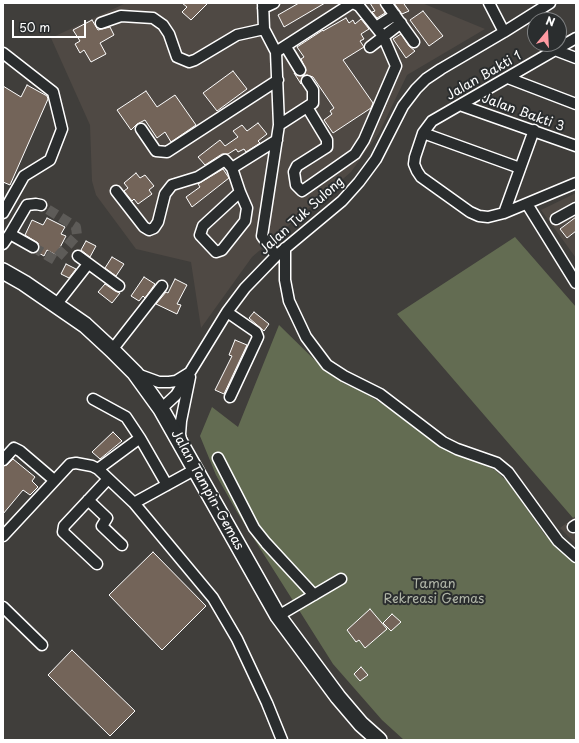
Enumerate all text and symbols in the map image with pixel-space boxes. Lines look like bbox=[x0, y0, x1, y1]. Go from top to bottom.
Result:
scale bar bbox=[14, 12, 88, 38]
north arrow bbox=[527, 12, 567, 52]
text: N bbox=[544, 12, 557, 30]
text: 50 m bbox=[19, 18, 50, 36]
street label: Jalan Bakti 1 bbox=[444, 48, 524, 104]
street label: Jalan Bakti 3 bbox=[479, 91, 567, 135]
street label: Jalan Tuk Sulong bbox=[257, 174, 347, 258]
street label: Jalan Tampin-Gemas bbox=[167, 427, 247, 553]
park label: Taman Rekreasi Gemas bbox=[384, 576, 484, 607]

